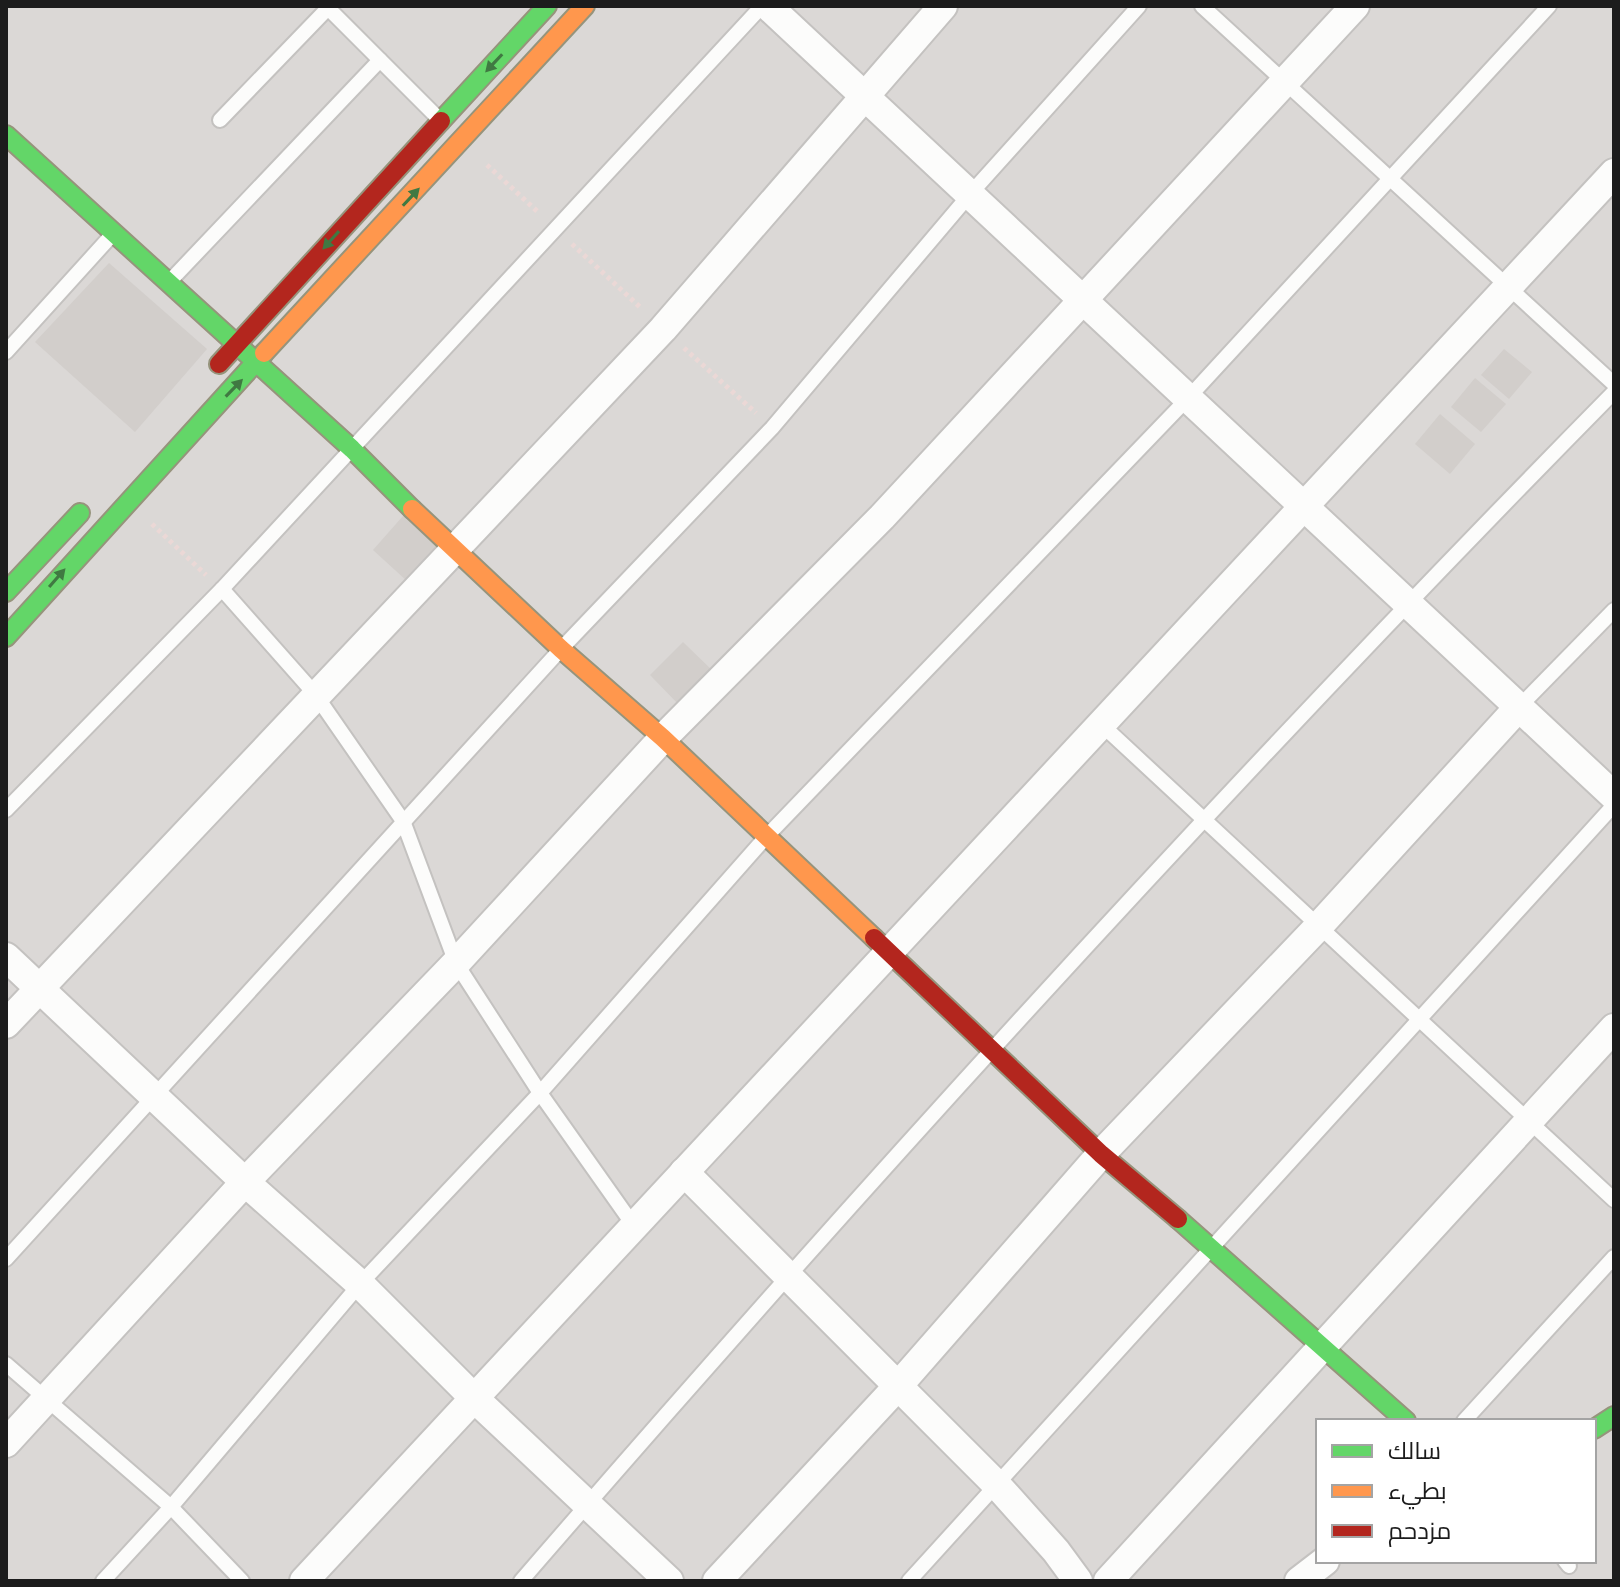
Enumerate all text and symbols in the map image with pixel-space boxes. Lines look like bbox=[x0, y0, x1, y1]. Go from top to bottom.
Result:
one-way arrow bbox=[485, 53, 503, 72]
one-way arrow bbox=[401, 187, 419, 206]
one-way arrow bbox=[323, 230, 341, 249]
one-way arrow bbox=[225, 378, 243, 397]
one-way arrow bbox=[48, 569, 66, 588]
legend bbox=[1316, 1419, 1596, 1563]
text: سالك bbox=[1388, 1435, 1441, 1464]
text: بطيء bbox=[1388, 1475, 1447, 1510]
text: مزدحم bbox=[1388, 1515, 1451, 1547]

